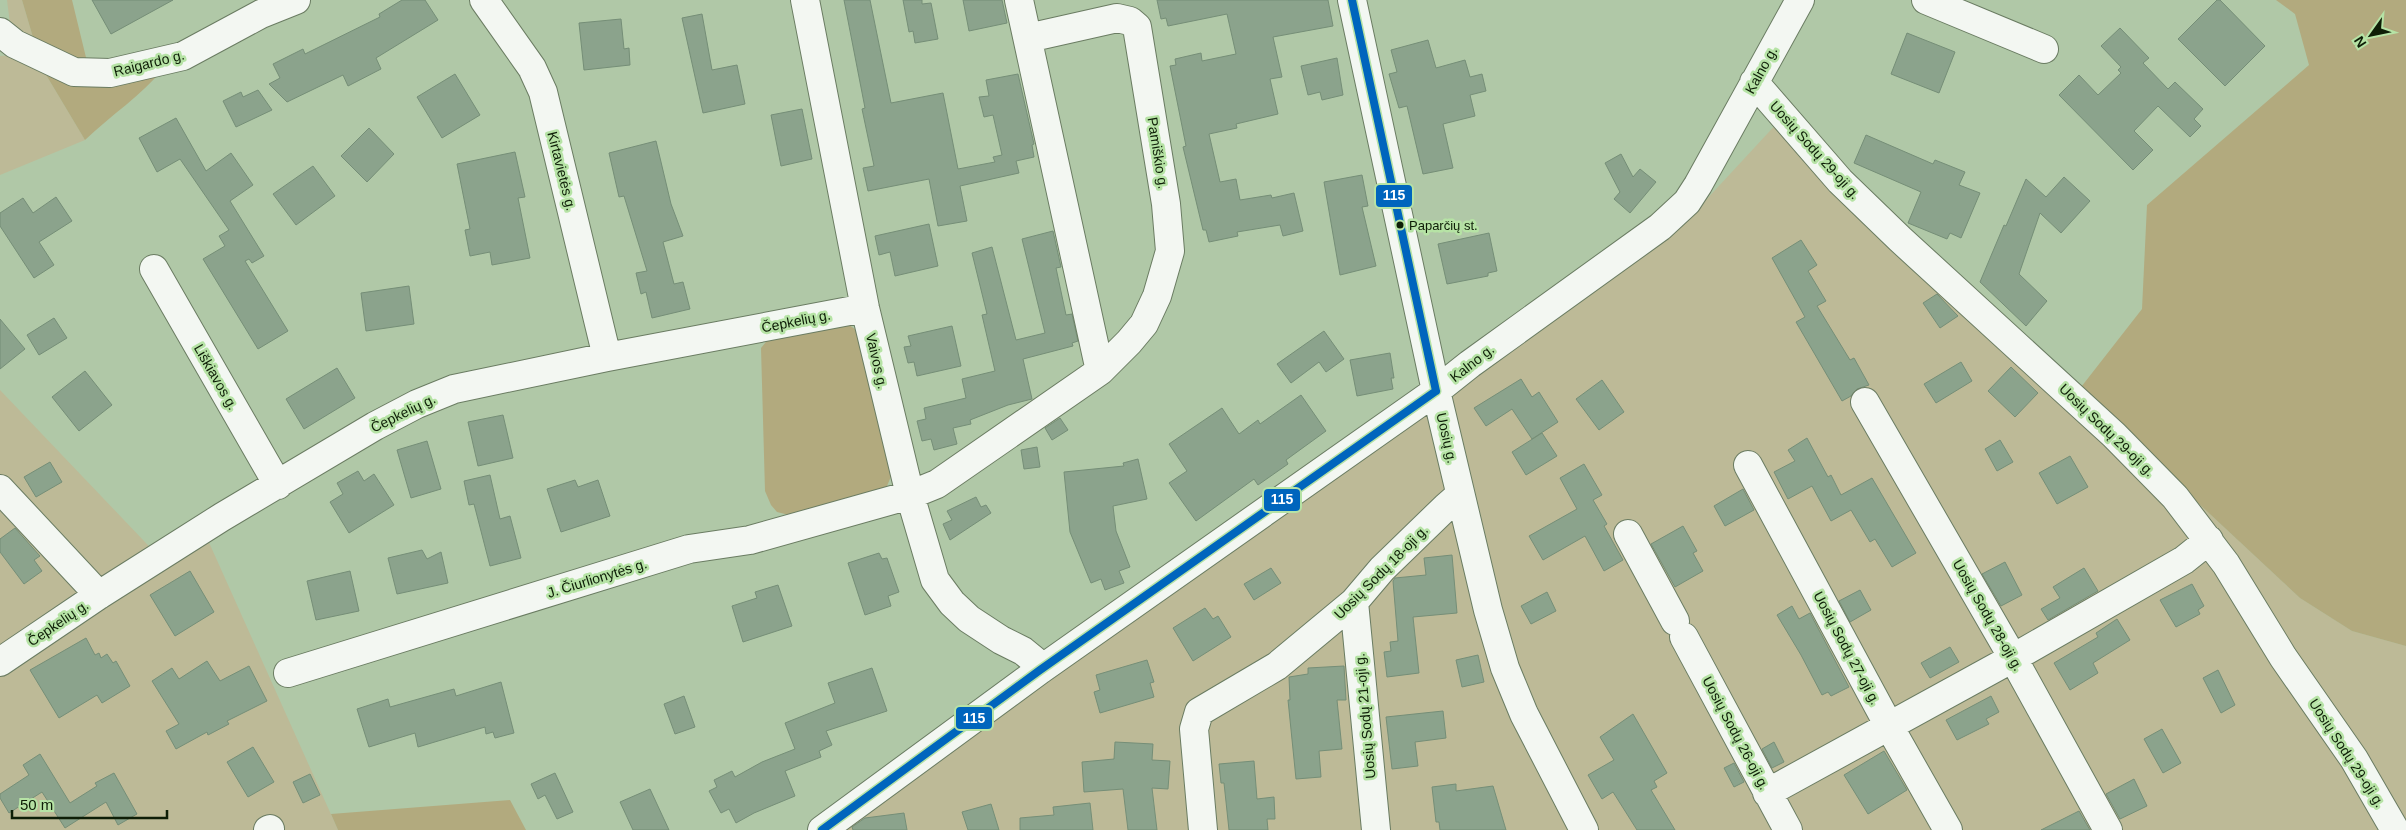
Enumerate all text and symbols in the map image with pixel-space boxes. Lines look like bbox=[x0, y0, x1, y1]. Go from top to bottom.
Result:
north arrow bbox=[2346, 10, 2396, 60]
text: N bbox=[2351, 33, 2370, 51]
street label: Kalno g. bbox=[1742, 44, 1780, 96]
street label: Raigardo g. bbox=[112, 46, 186, 80]
street label: Uosių Sodų 29-oji g. bbox=[1767, 98, 1863, 202]
street label: Pamiškio g. bbox=[1144, 116, 1172, 190]
street label: Kirtavietės g. bbox=[544, 130, 580, 212]
line badge: 115 bbox=[1375, 184, 1413, 208]
text: 115 bbox=[1383, 187, 1406, 203]
place label: Paparčių st. bbox=[1409, 218, 1478, 233]
marker: Paparčių st. bbox=[1395, 220, 1405, 230]
street label: Čepkelių g. bbox=[760, 306, 832, 336]
street label: Vaivos g. bbox=[863, 332, 891, 390]
street label: Liškiavos g. bbox=[191, 341, 241, 413]
street label: Kalno g. bbox=[1447, 341, 1497, 385]
street label: Uosių Sodų 29-oji g. bbox=[2056, 380, 2158, 480]
street label: Čepkelių g. bbox=[368, 390, 438, 436]
street label: Uosių g. bbox=[1433, 411, 1461, 465]
line badge: 115 bbox=[1263, 488, 1301, 512]
text: 115 bbox=[1271, 491, 1294, 507]
street label: Uosių Sodų 18-oji g. bbox=[1331, 522, 1431, 622]
street label: J. Čiurlionytės g. bbox=[545, 555, 649, 601]
street label: Uosių Sodų 28-oji g. bbox=[1950, 556, 2026, 674]
street label: Uosių Sodų 27-oji g. bbox=[1810, 589, 1884, 707]
street label: Čepkelių g. bbox=[24, 597, 92, 649]
street label: Uosių Sodų 21-oji g. bbox=[1352, 653, 1378, 779]
street label: Uosių Sodų 26-oji g. bbox=[1699, 674, 1773, 792]
street label: Uosių Sodų 29-oji g. bbox=[2306, 696, 2388, 810]
line badge: 115 bbox=[955, 706, 993, 730]
text: 115 bbox=[963, 710, 986, 726]
scale bar bbox=[12, 788, 168, 820]
text: 50 m bbox=[20, 796, 53, 813]

